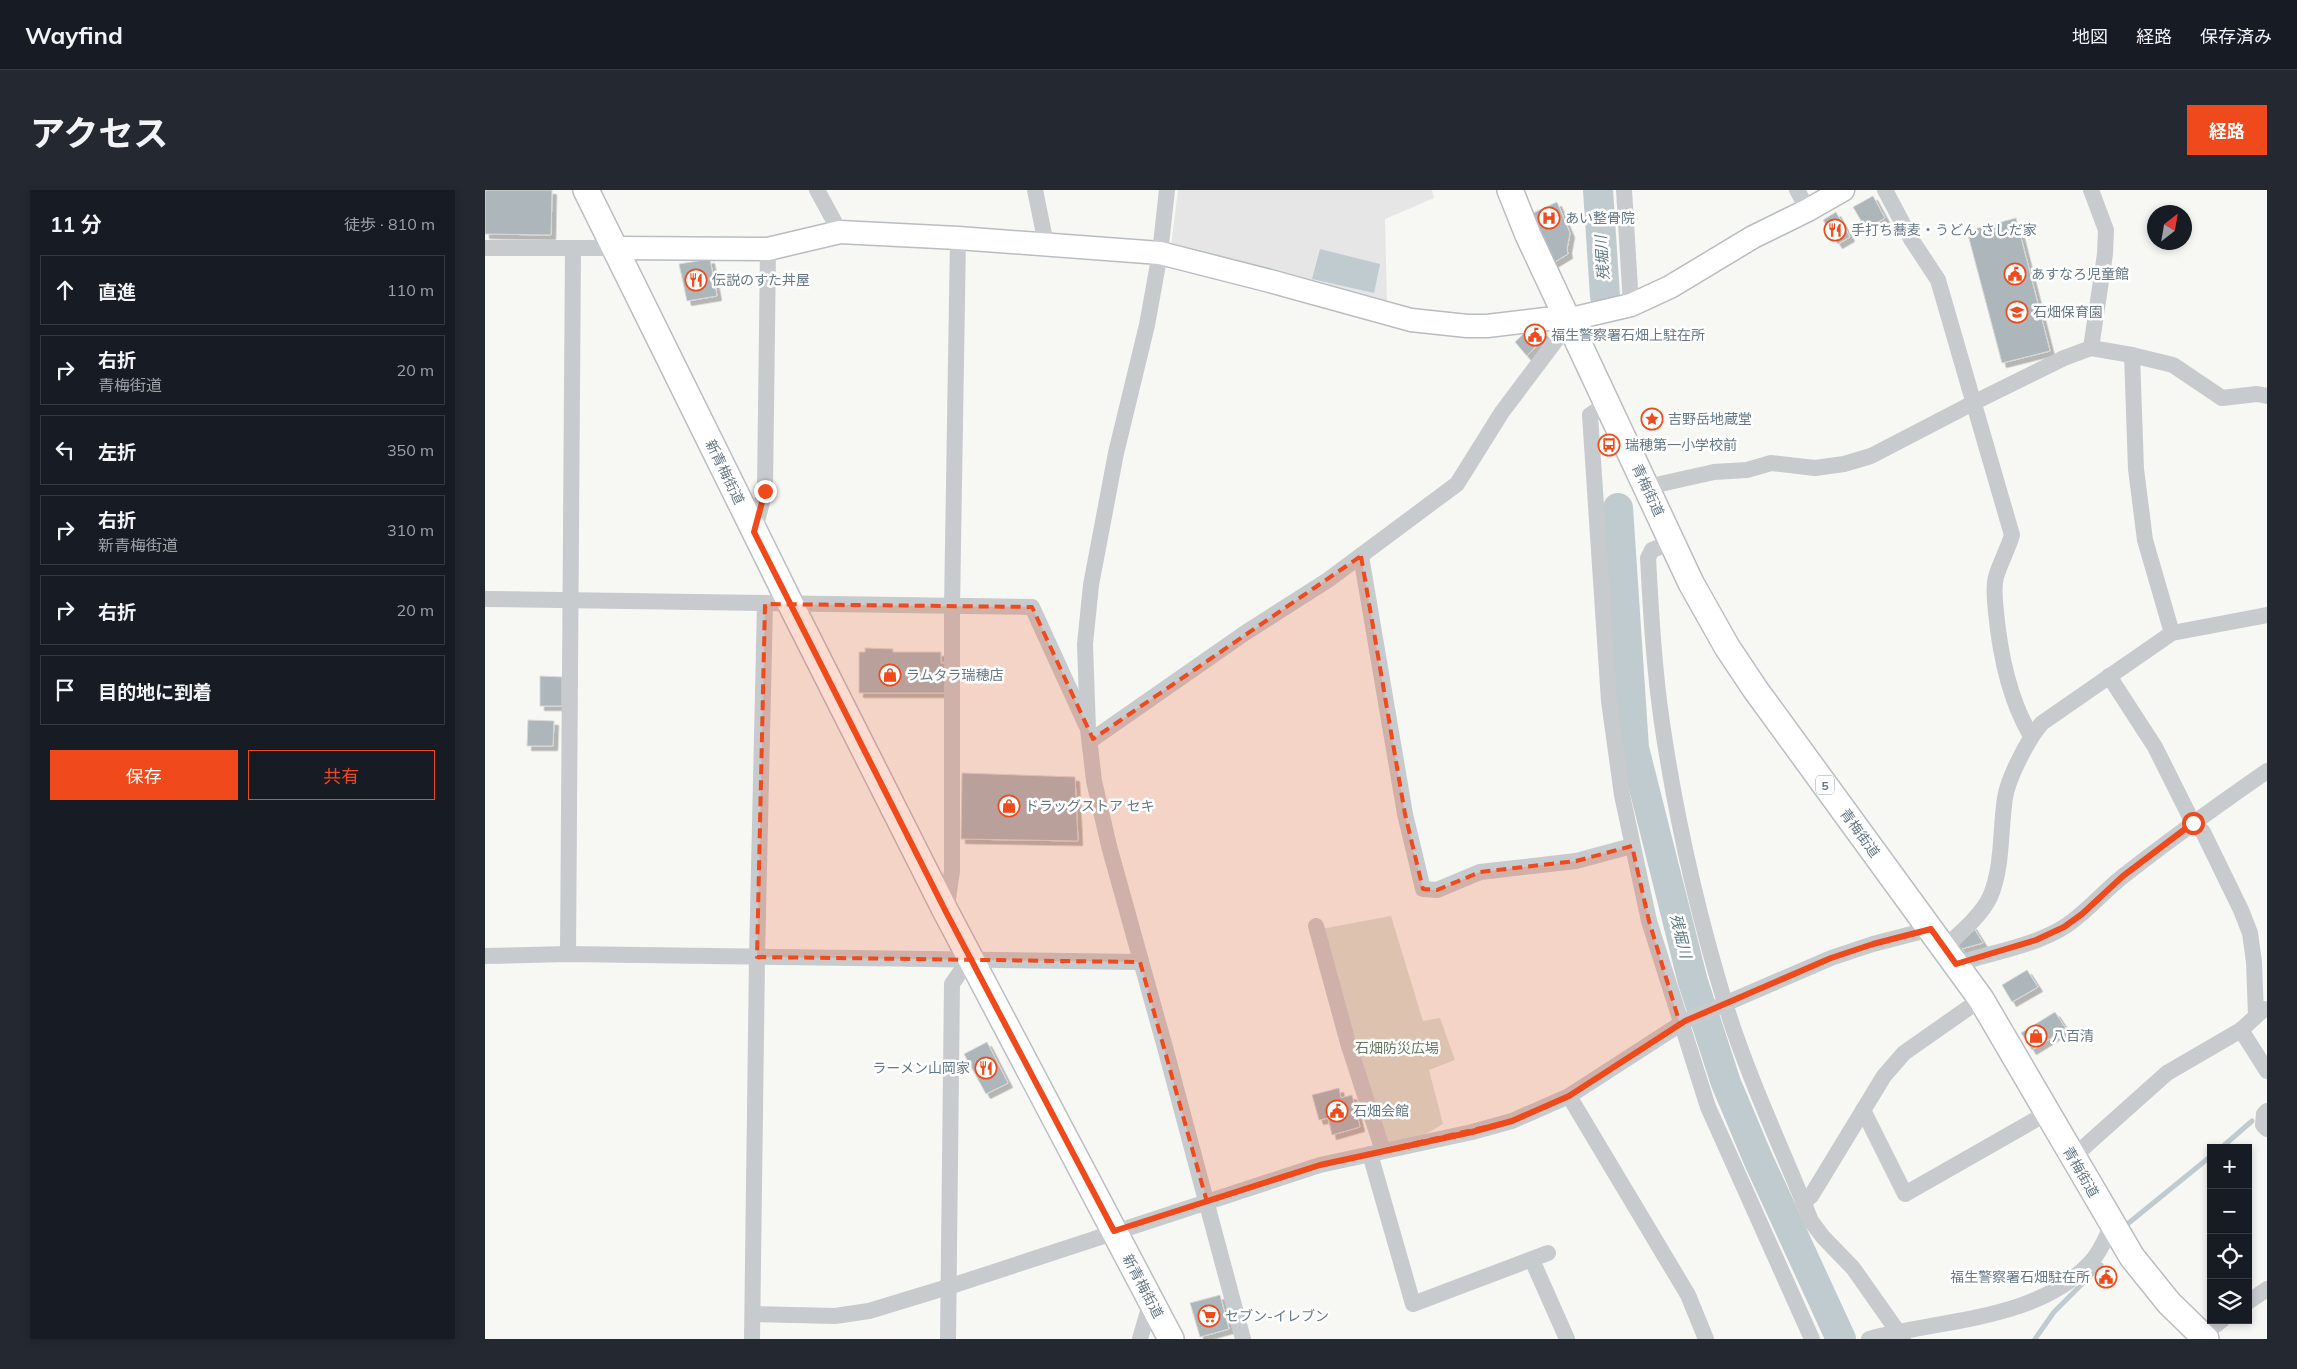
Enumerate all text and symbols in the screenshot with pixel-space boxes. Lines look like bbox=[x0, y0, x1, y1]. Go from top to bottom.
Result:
text: Wayfind bbox=[25, 20, 123, 50]
text: 地図 bbox=[2072, 25, 2108, 48]
text: 経路 bbox=[2136, 25, 2172, 48]
text: 保存済み bbox=[2200, 25, 2272, 48]
button: 経路 bbox=[2187, 105, 2267, 155]
text: アクセス bbox=[30, 111, 168, 155]
north arrow bbox=[2147, 205, 2192, 250]
hospital icon: あい整骨院 bbox=[1537, 206, 1561, 230]
place label: あい整骨院 bbox=[1565, 209, 1635, 227]
text: 11 分 bbox=[50, 211, 102, 237]
text: 徒歩 · 810 m bbox=[344, 214, 435, 234]
restaurant icon: 手打ち蕎麦・うどん さしだ家 bbox=[1823, 218, 1847, 242]
place label: 手打ち蕎麦・うどん さしだ家 bbox=[1851, 221, 2037, 239]
water label: 残堀川 bbox=[1591, 233, 1613, 281]
public building icon: あすなろ児童館 bbox=[2003, 262, 2027, 286]
place label: あすなろ児童館 bbox=[2031, 265, 2129, 283]
restaurant icon: 伝説のすた丼屋 bbox=[684, 268, 708, 292]
place label: 伝説のすた丼屋 bbox=[712, 271, 810, 289]
icon: ahead bbox=[51, 276, 79, 304]
text: 直進 bbox=[98, 280, 136, 304]
text: 110 m bbox=[387, 280, 434, 300]
school or university icon: 石畑保育園 bbox=[2005, 300, 2029, 324]
place label: 石畑保育園 bbox=[2033, 303, 2103, 321]
public building icon: 福生警察署石畑上駐在所 bbox=[1523, 323, 1547, 347]
place label: 福生警察署石畑上駐在所 bbox=[1551, 326, 1705, 344]
text: 右折 bbox=[98, 348, 136, 372]
icon: right bbox=[51, 356, 79, 384]
text: 20 m bbox=[397, 360, 434, 380]
text: 青梅街道 bbox=[98, 375, 162, 395]
place icon: 吉野岳地蔵堂 bbox=[1640, 407, 1664, 431]
place label: 吉野岳地蔵堂 bbox=[1668, 410, 1752, 428]
bus stop icon: 瑞穂第一小学校前 bbox=[1597, 433, 1621, 457]
icon: left bbox=[51, 436, 79, 464]
place label: 瑞穂第一小学校前 bbox=[1625, 436, 1737, 454]
street label: 新青梅街道 bbox=[702, 437, 748, 507]
text: 左折 bbox=[98, 440, 136, 464]
text: 350 m bbox=[387, 440, 434, 460]
street label: 青梅街道 bbox=[1628, 461, 1668, 519]
route end bbox=[754, 480, 777, 503]
text: 右折 bbox=[98, 508, 136, 532]
icon: right bbox=[51, 516, 79, 544]
text: 310 m bbox=[387, 520, 434, 540]
text: 新青梅街道 bbox=[98, 535, 178, 555]
icon: right bbox=[51, 596, 79, 624]
text: 右折 bbox=[98, 600, 136, 624]
text: 20 m bbox=[397, 600, 434, 620]
shop icon: ラムタラ瑞穂店 bbox=[878, 663, 902, 687]
place label: ラムタラ瑞穂店 bbox=[906, 666, 1004, 684]
icon: arrive bbox=[51, 676, 79, 704]
text: 目的地に到着 bbox=[98, 680, 212, 704]
button: 保存 bbox=[50, 750, 238, 800]
button: 共有 bbox=[248, 750, 435, 800]
road number: 5 bbox=[1816, 776, 1834, 794]
shop icon: ドラッグストア セキ bbox=[997, 794, 1021, 818]
place label: ドラッグストア セキ bbox=[1025, 797, 1155, 815]
street label: 青梅街道 bbox=[1836, 805, 1884, 861]
route start bbox=[2182, 812, 2205, 835]
water label: 残堀川 bbox=[1666, 912, 1696, 962]
shop icon: 八百清 bbox=[2024, 1024, 2048, 1048]
place label: 八百清 bbox=[2052, 1027, 2094, 1045]
park label: 石畑防災広場 bbox=[1355, 1039, 1439, 1057]
restaurant icon: ラーメン山岡家 bbox=[974, 1056, 998, 1080]
place label: ラーメン山岡家 bbox=[873, 1059, 970, 1077]
public building icon: 石畑会館 bbox=[1325, 1099, 1349, 1123]
place label: 石畑会館 bbox=[1353, 1102, 1409, 1120]
street label: 青梅街道 bbox=[2059, 1143, 2103, 1201]
map controls bbox=[2207, 1144, 2252, 1324]
button: + bbox=[2207, 1144, 2252, 1189]
button: − bbox=[2207, 1189, 2252, 1234]
button: locate bbox=[2207, 1234, 2252, 1279]
street label: 新青梅街道 bbox=[1119, 1251, 1167, 1321]
public building icon: 福生警察署石畑駐在所 bbox=[2094, 1265, 2118, 1289]
place label: 福生警察署石畑駐在所 bbox=[1950, 1268, 2090, 1286]
button: layers bbox=[2207, 1279, 2252, 1324]
supermarket icon: セブン-イレブン bbox=[1197, 1304, 1221, 1328]
place label: セブン-イレブン bbox=[1225, 1307, 1329, 1325]

